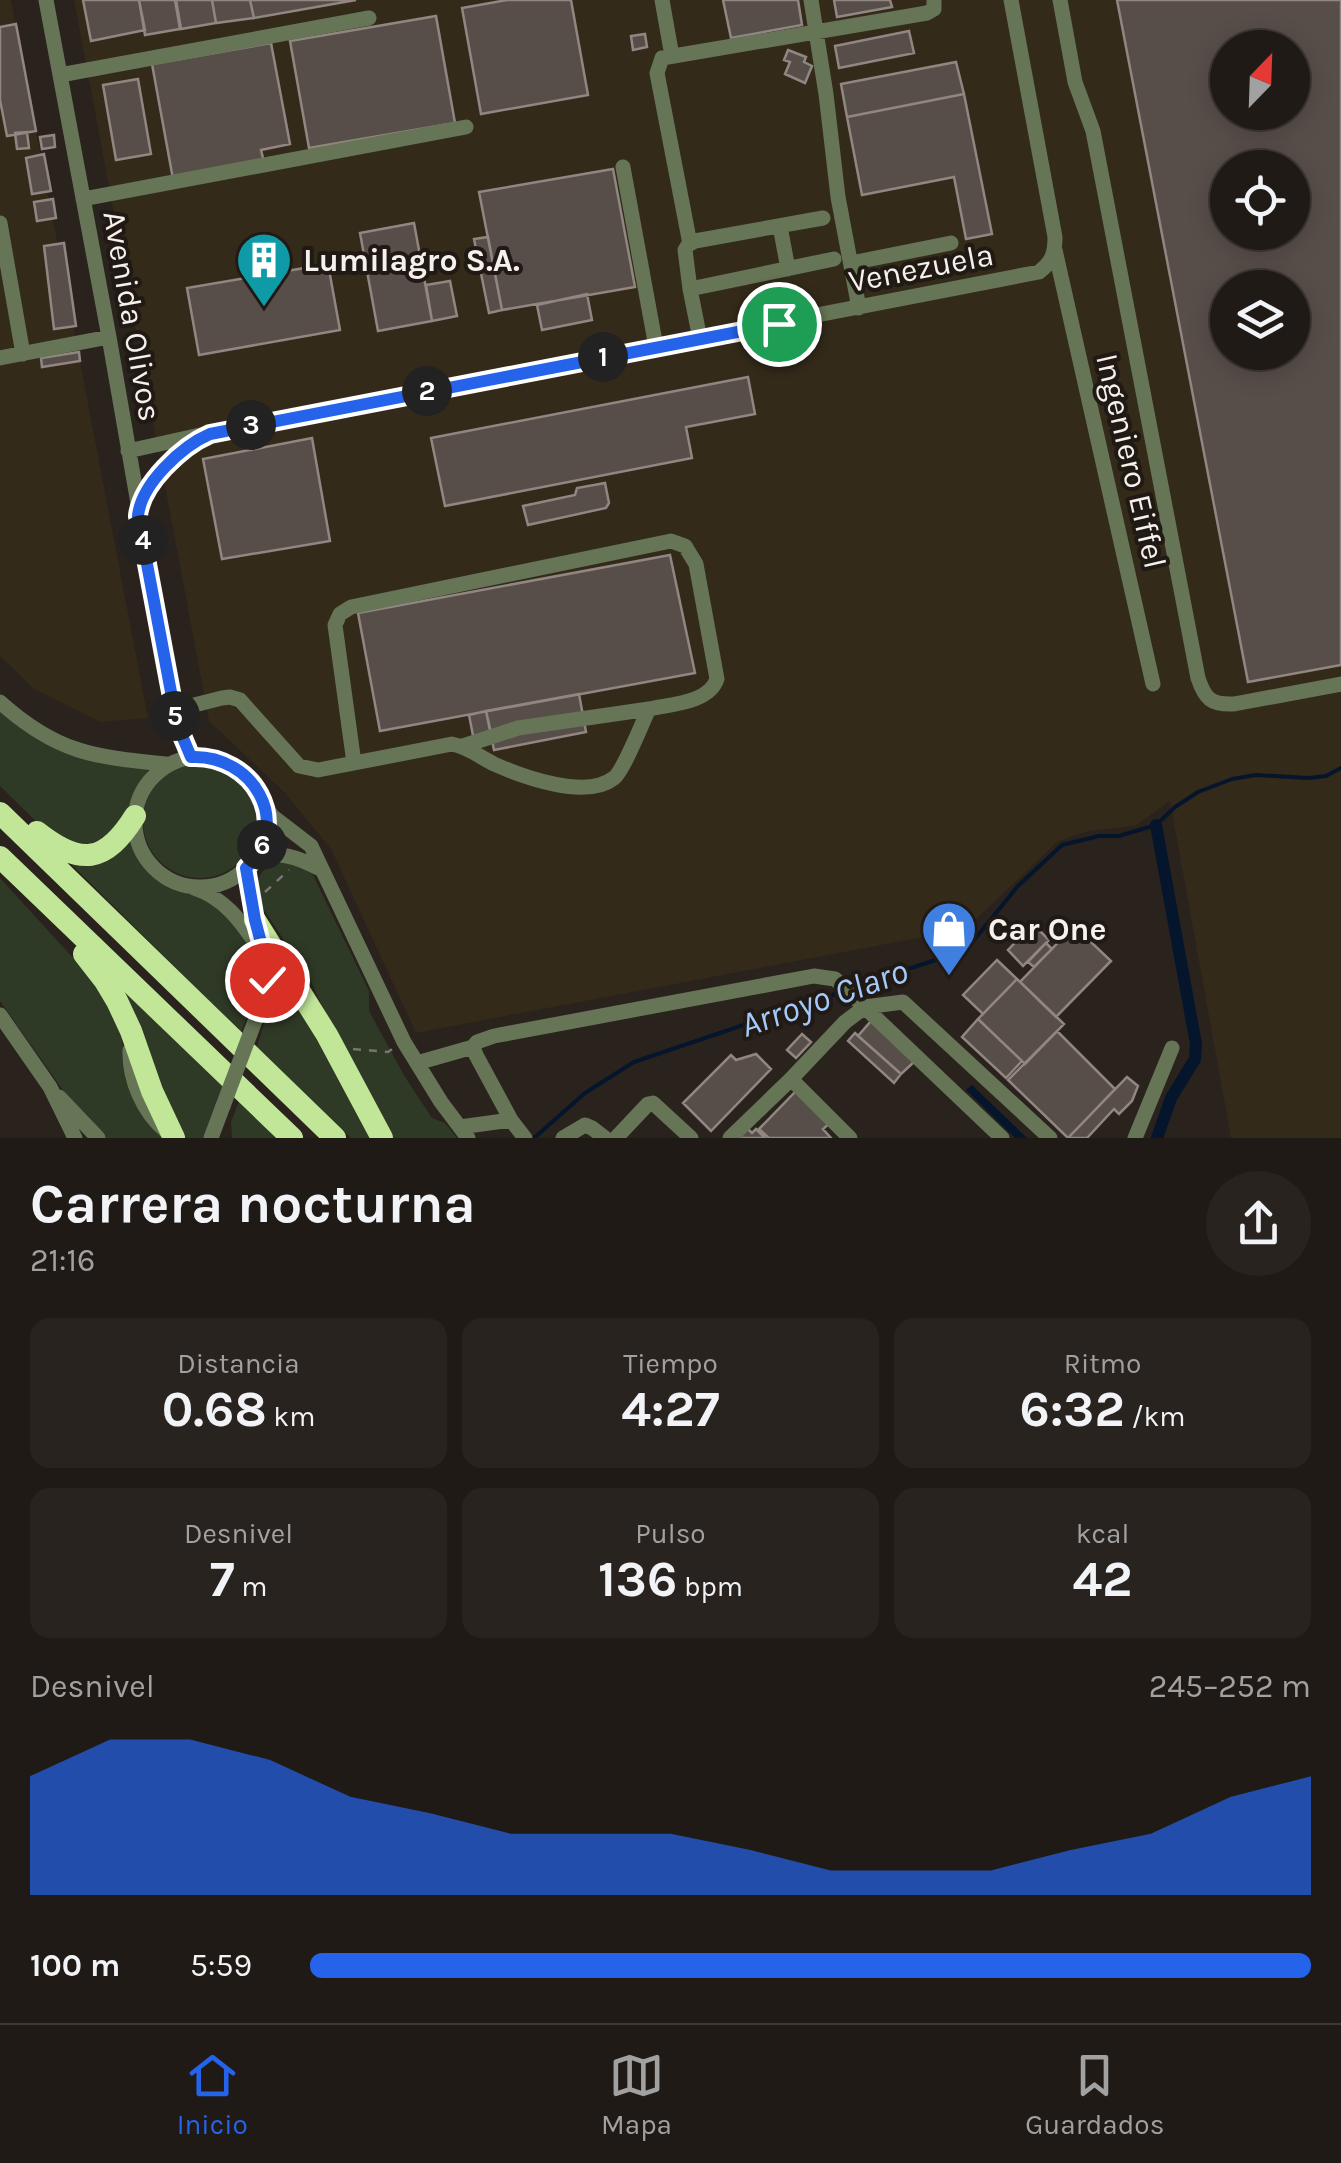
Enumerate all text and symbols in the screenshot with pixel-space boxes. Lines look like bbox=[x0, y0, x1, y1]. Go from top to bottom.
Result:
north arrow bbox=[1210, 30, 1310, 130]
map controls bbox=[1210, 30, 1310, 370]
button: locate bbox=[1210, 150, 1310, 250]
street label: Avenida Olivos bbox=[95, 208, 169, 424]
building icon: Lumilagro S.A. bbox=[234, 230, 294, 309]
street label: Venezuela bbox=[845, 236, 997, 300]
place label: Lumilagro S.A. bbox=[303, 242, 520, 279]
button: layers bbox=[1210, 270, 1310, 370]
pin bbox=[737, 282, 822, 367]
icon: arrive bbox=[752, 297, 807, 352]
pin: 1 bbox=[578, 332, 628, 382]
text: 1 bbox=[598, 340, 608, 373]
street label: Ingeniero Eiffel bbox=[1088, 350, 1174, 572]
pin: 2 bbox=[402, 366, 452, 416]
text: 2 bbox=[419, 374, 435, 407]
pin: 3 bbox=[226, 400, 276, 450]
text: 3 bbox=[242, 408, 260, 441]
pin: 4 bbox=[118, 515, 168, 565]
text: 4 bbox=[135, 523, 151, 556]
pin: 5 bbox=[150, 691, 200, 741]
text: 5 bbox=[167, 699, 183, 732]
pin: 6 bbox=[237, 820, 287, 870]
text: 6 bbox=[254, 828, 271, 861]
shop icon: Car One bbox=[919, 899, 979, 978]
place label: Car One bbox=[988, 911, 1106, 948]
pin bbox=[225, 938, 310, 1023]
water label: Arroyo Claro bbox=[735, 950, 913, 1046]
icon: check bbox=[240, 953, 295, 1008]
button: share bbox=[1206, 1171, 1311, 1276]
text: Carrera nocturna bbox=[30, 1172, 476, 1236]
text: 21:16 bbox=[30, 1242, 95, 1279]
text: Distancia bbox=[177, 1347, 300, 1380]
text: Tiempo bbox=[623, 1347, 718, 1380]
text: Ritmo bbox=[1064, 1347, 1141, 1380]
text: 0.68 bbox=[162, 1380, 267, 1439]
text: 4:27 bbox=[621, 1380, 720, 1439]
text: 6:32 bbox=[1020, 1380, 1125, 1439]
text: km bbox=[267, 1400, 315, 1433]
text: /km bbox=[1125, 1400, 1185, 1433]
text: Desnivel bbox=[184, 1517, 293, 1550]
text: Pulso bbox=[635, 1517, 706, 1550]
text: kcal bbox=[1076, 1517, 1129, 1550]
text: 7 bbox=[210, 1550, 235, 1609]
text: 136 bbox=[598, 1550, 677, 1609]
text: 42 bbox=[1072, 1550, 1133, 1609]
text: m bbox=[235, 1570, 267, 1603]
text: bpm bbox=[677, 1570, 743, 1603]
text: Desnivel bbox=[30, 1668, 155, 1705]
text: 245–252 m bbox=[1149, 1668, 1311, 1705]
text: 100 m bbox=[30, 1947, 120, 1984]
text: 5:59 bbox=[190, 1947, 252, 1984]
tab: Inicio bbox=[177, 2048, 248, 2141]
tab: Mapa bbox=[601, 2048, 672, 2141]
tab: Guardados bbox=[1025, 2048, 1164, 2141]

